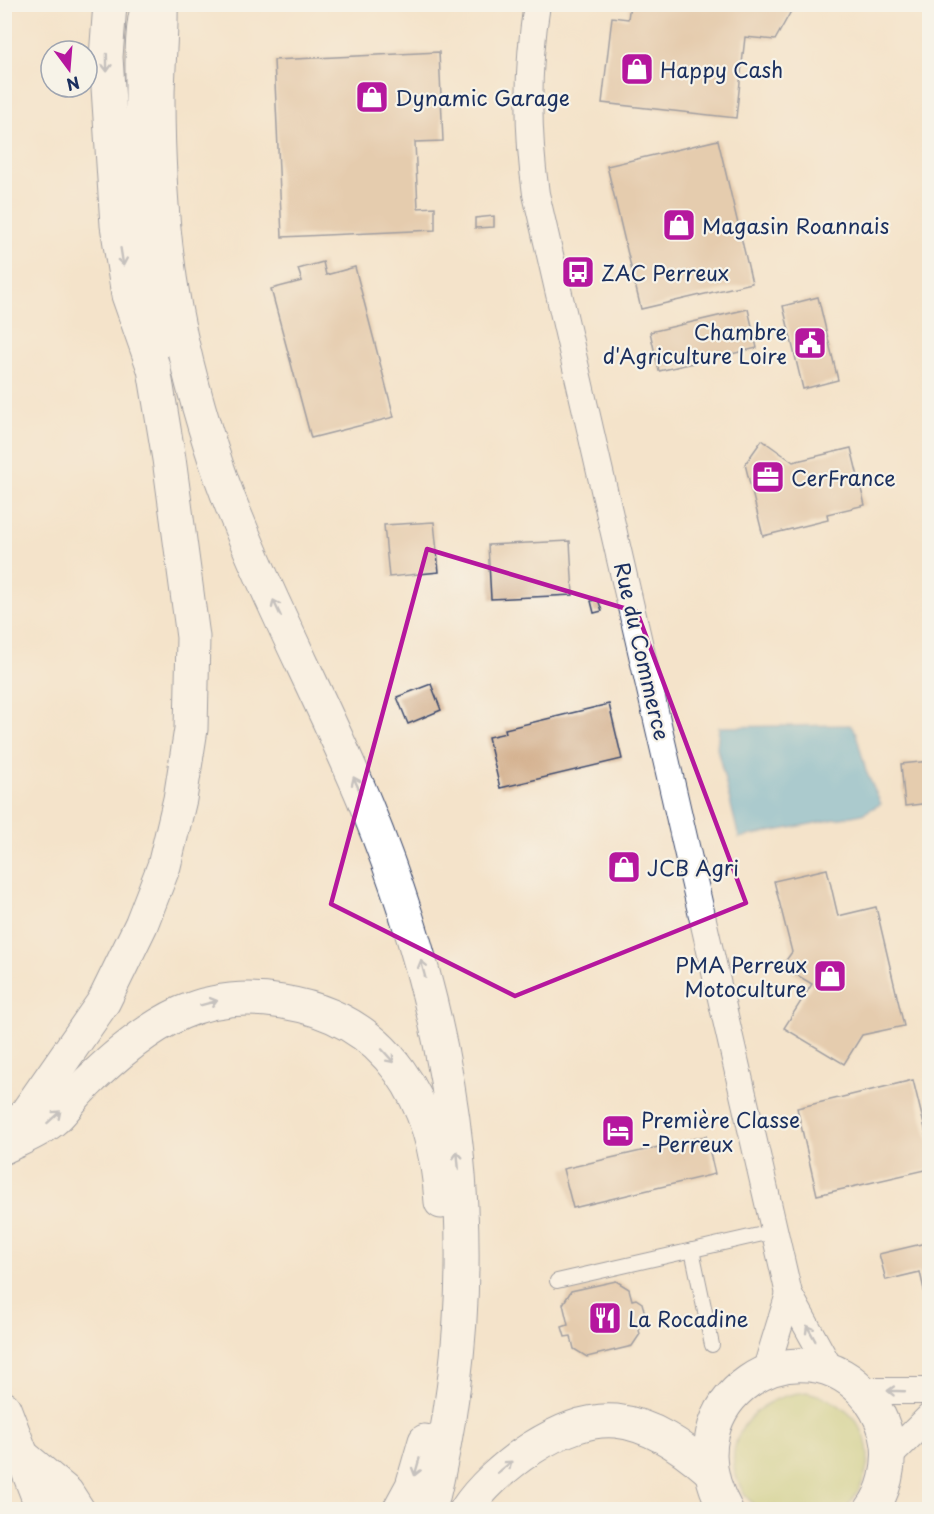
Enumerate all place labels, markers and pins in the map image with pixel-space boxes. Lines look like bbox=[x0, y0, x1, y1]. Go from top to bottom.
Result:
shop icon: Happy Cash bbox=[619, 51, 655, 87]
place label: Happy Cash bbox=[660, 53, 783, 85]
shop icon: Dynamic Garage bbox=[354, 79, 390, 115]
place label: Dynamic Garage bbox=[395, 81, 570, 113]
shop icon: Magasin Roannais bbox=[661, 207, 697, 243]
place label: Magasin Roannais bbox=[702, 209, 889, 241]
bus stop icon: ZAC Perreux bbox=[560, 254, 596, 290]
place label: ZAC Perreux bbox=[601, 256, 729, 288]
place label: Chambre d'Agriculture Loire bbox=[603, 315, 787, 371]
public building icon: Chambre d'Agriculture Loire bbox=[792, 325, 828, 361]
office icon: CerFrance bbox=[750, 459, 786, 495]
place label: CerFrance bbox=[791, 461, 896, 493]
shop icon: JCB Agri bbox=[606, 849, 642, 885]
place label: JCB Agri bbox=[647, 851, 739, 883]
place label: PMA Perreux Motoculture bbox=[675, 948, 807, 1004]
shop icon: PMA Perreux Motoculture bbox=[812, 958, 848, 994]
place label: Première Classe - Perreux bbox=[641, 1103, 800, 1159]
hotel icon: Première Classe - Perreux bbox=[600, 1113, 636, 1149]
restaurant icon: La Rocadine bbox=[587, 1300, 623, 1336]
place label: La Rocadine bbox=[628, 1302, 749, 1334]

